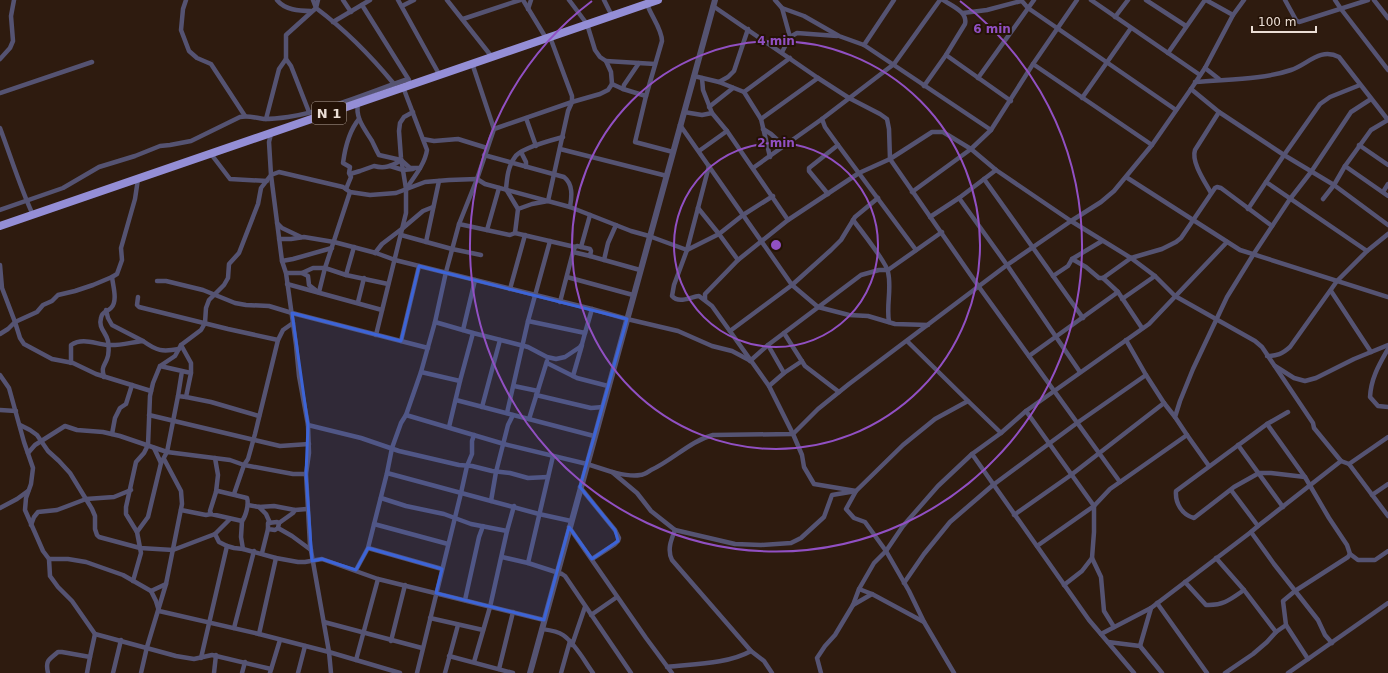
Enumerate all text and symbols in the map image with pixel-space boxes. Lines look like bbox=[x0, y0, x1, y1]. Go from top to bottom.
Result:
scale bar bbox=[1252, 8, 1316, 34]
text: 100 m bbox=[1258, 15, 1296, 29]
text: 6 min bbox=[973, 22, 1011, 36]
text: 4 min bbox=[757, 34, 795, 48]
road number: N 1 bbox=[312, 102, 346, 124]
text: 2 min bbox=[757, 136, 795, 150]
centre of rings bbox=[769, 238, 783, 252]

